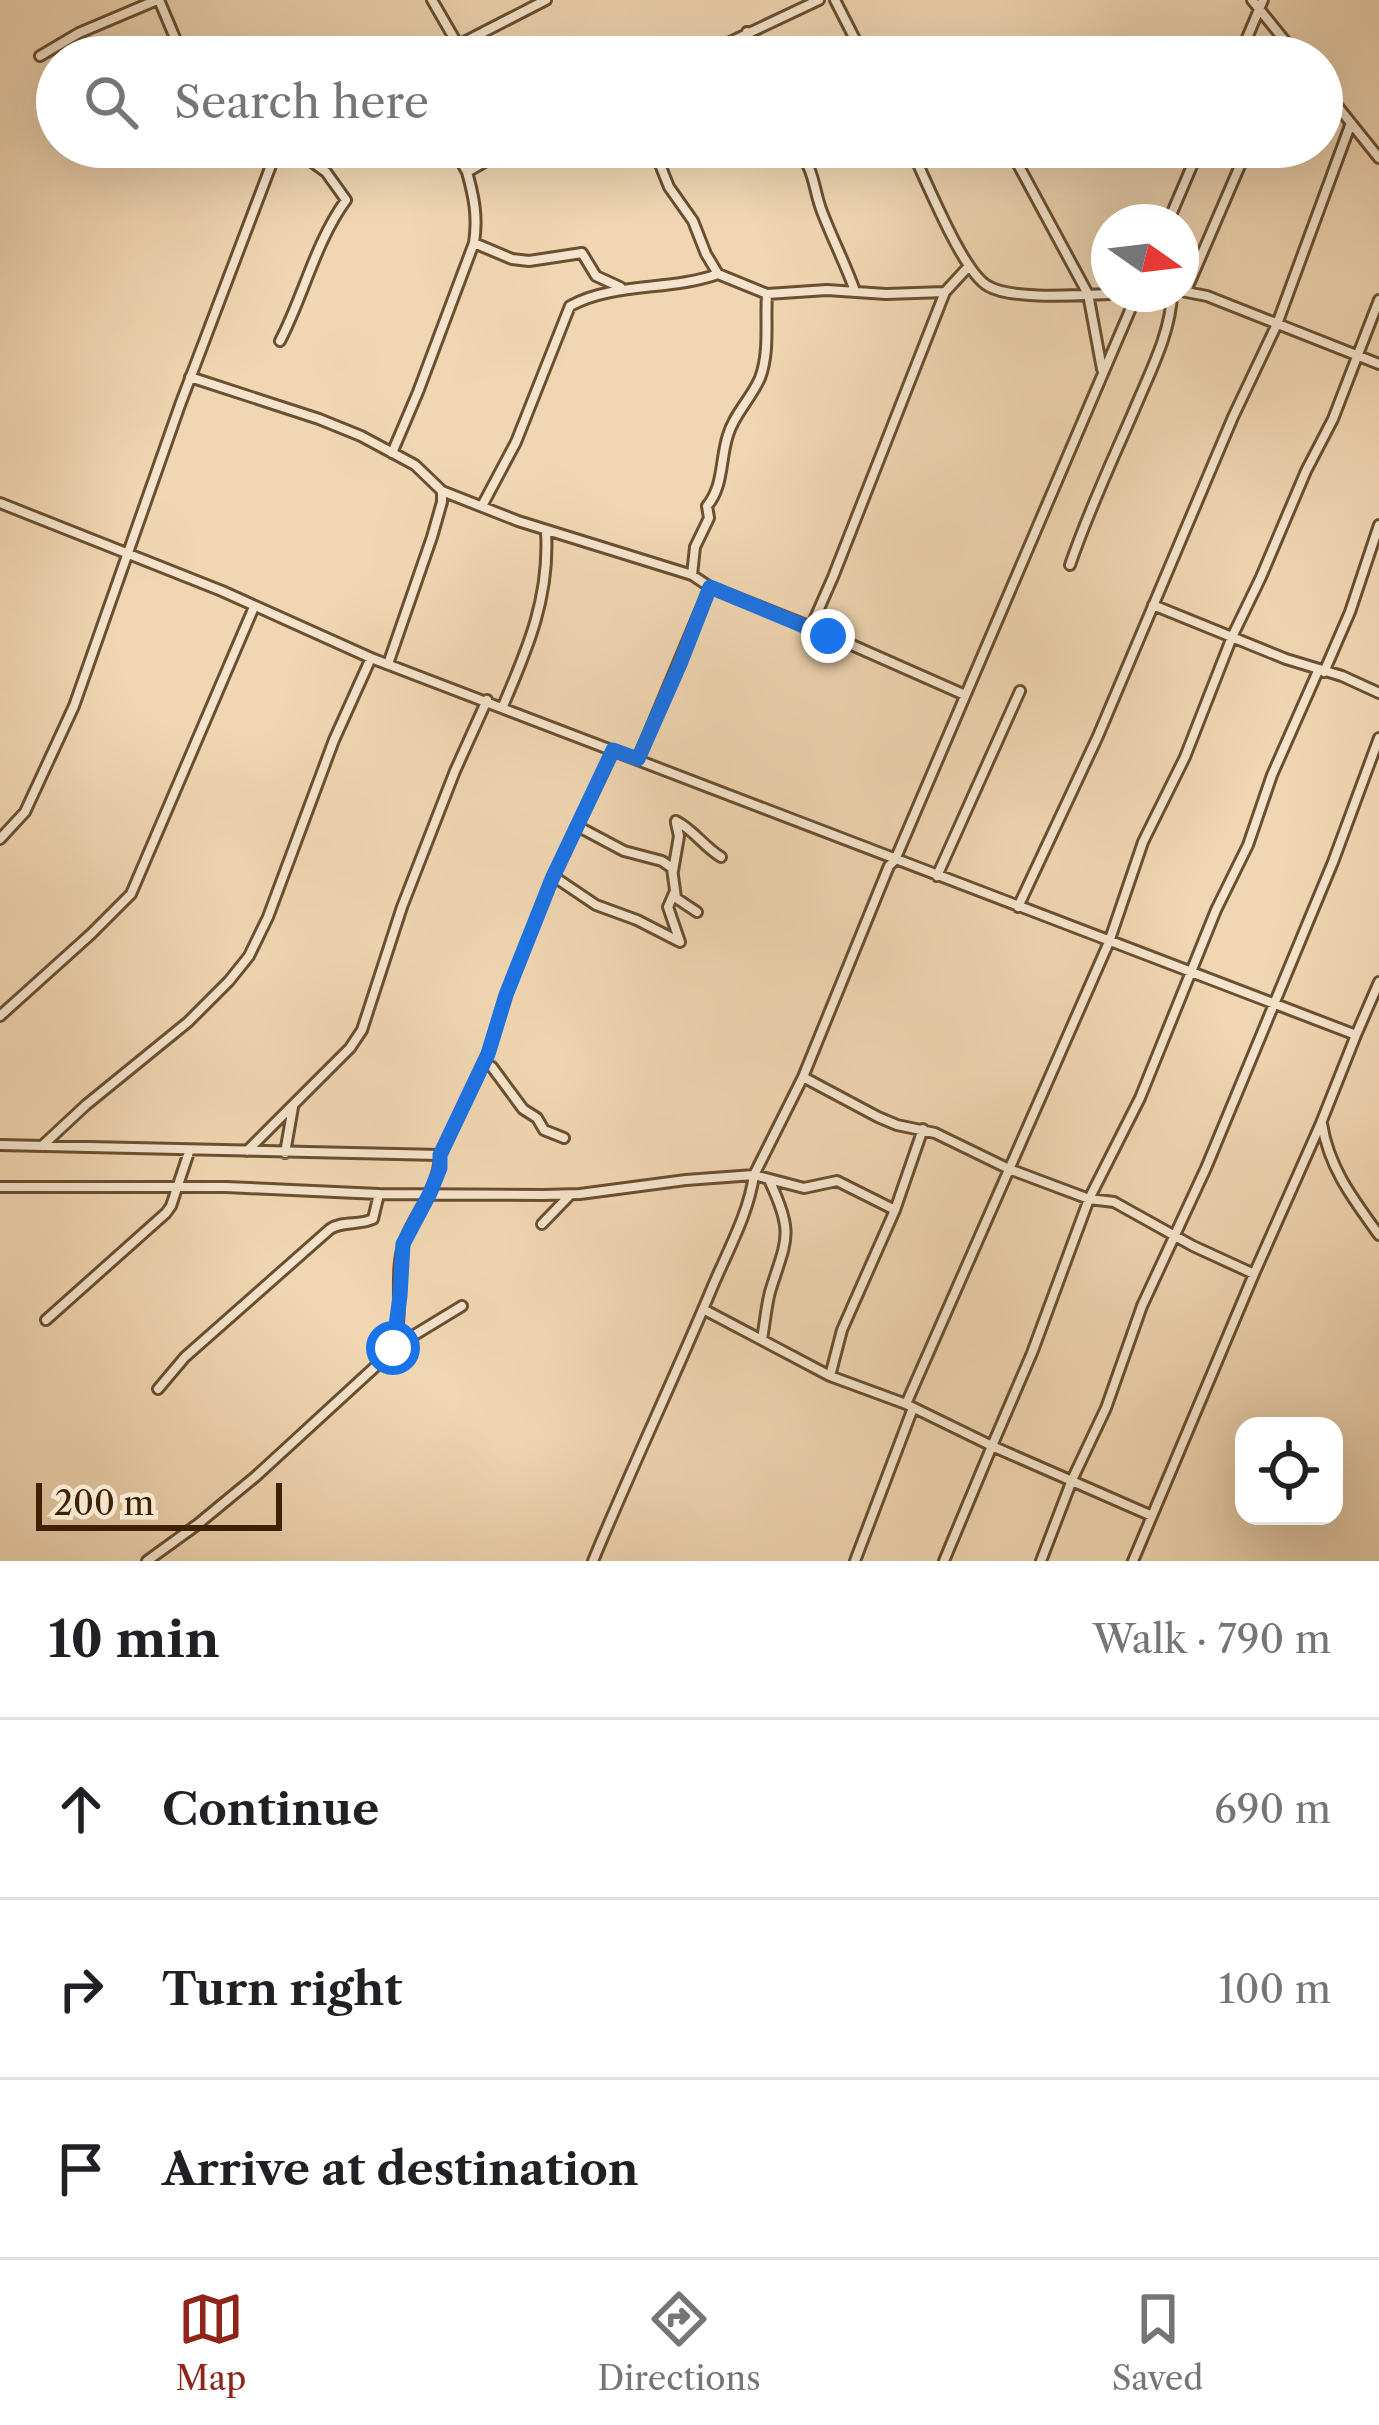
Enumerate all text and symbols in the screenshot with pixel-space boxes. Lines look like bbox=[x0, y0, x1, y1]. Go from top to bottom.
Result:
search box bbox=[36, 36, 1343, 168]
icon: search bbox=[78, 69, 144, 135]
text: Search here bbox=[174, 74, 429, 130]
north arrow bbox=[1091, 204, 1199, 312]
route end bbox=[801, 609, 855, 663]
route start bbox=[366, 1321, 420, 1375]
map controls bbox=[1235, 1417, 1343, 1525]
button: locate bbox=[1235, 1417, 1343, 1525]
scale bar bbox=[36, 1477, 282, 1530]
text: 200 m bbox=[54, 1483, 154, 1524]
text: 10 min bbox=[48, 1608, 220, 1670]
text: Walk · 790 m bbox=[1093, 1615, 1331, 1663]
icon: ahead bbox=[48, 1776, 114, 1842]
text: Continue bbox=[162, 1781, 379, 1837]
text: 690 m bbox=[1214, 1785, 1331, 1833]
icon: right bbox=[48, 1956, 114, 2022]
text: Turn right bbox=[162, 1961, 402, 2017]
text: 100 m bbox=[1218, 1965, 1331, 2013]
icon: arrive bbox=[48, 2136, 114, 2202]
text: Arrive at destination bbox=[162, 2141, 639, 2197]
tab: Map bbox=[176, 2286, 246, 2399]
tab: Directions bbox=[598, 2286, 761, 2399]
tab: Saved bbox=[1112, 2286, 1203, 2399]

